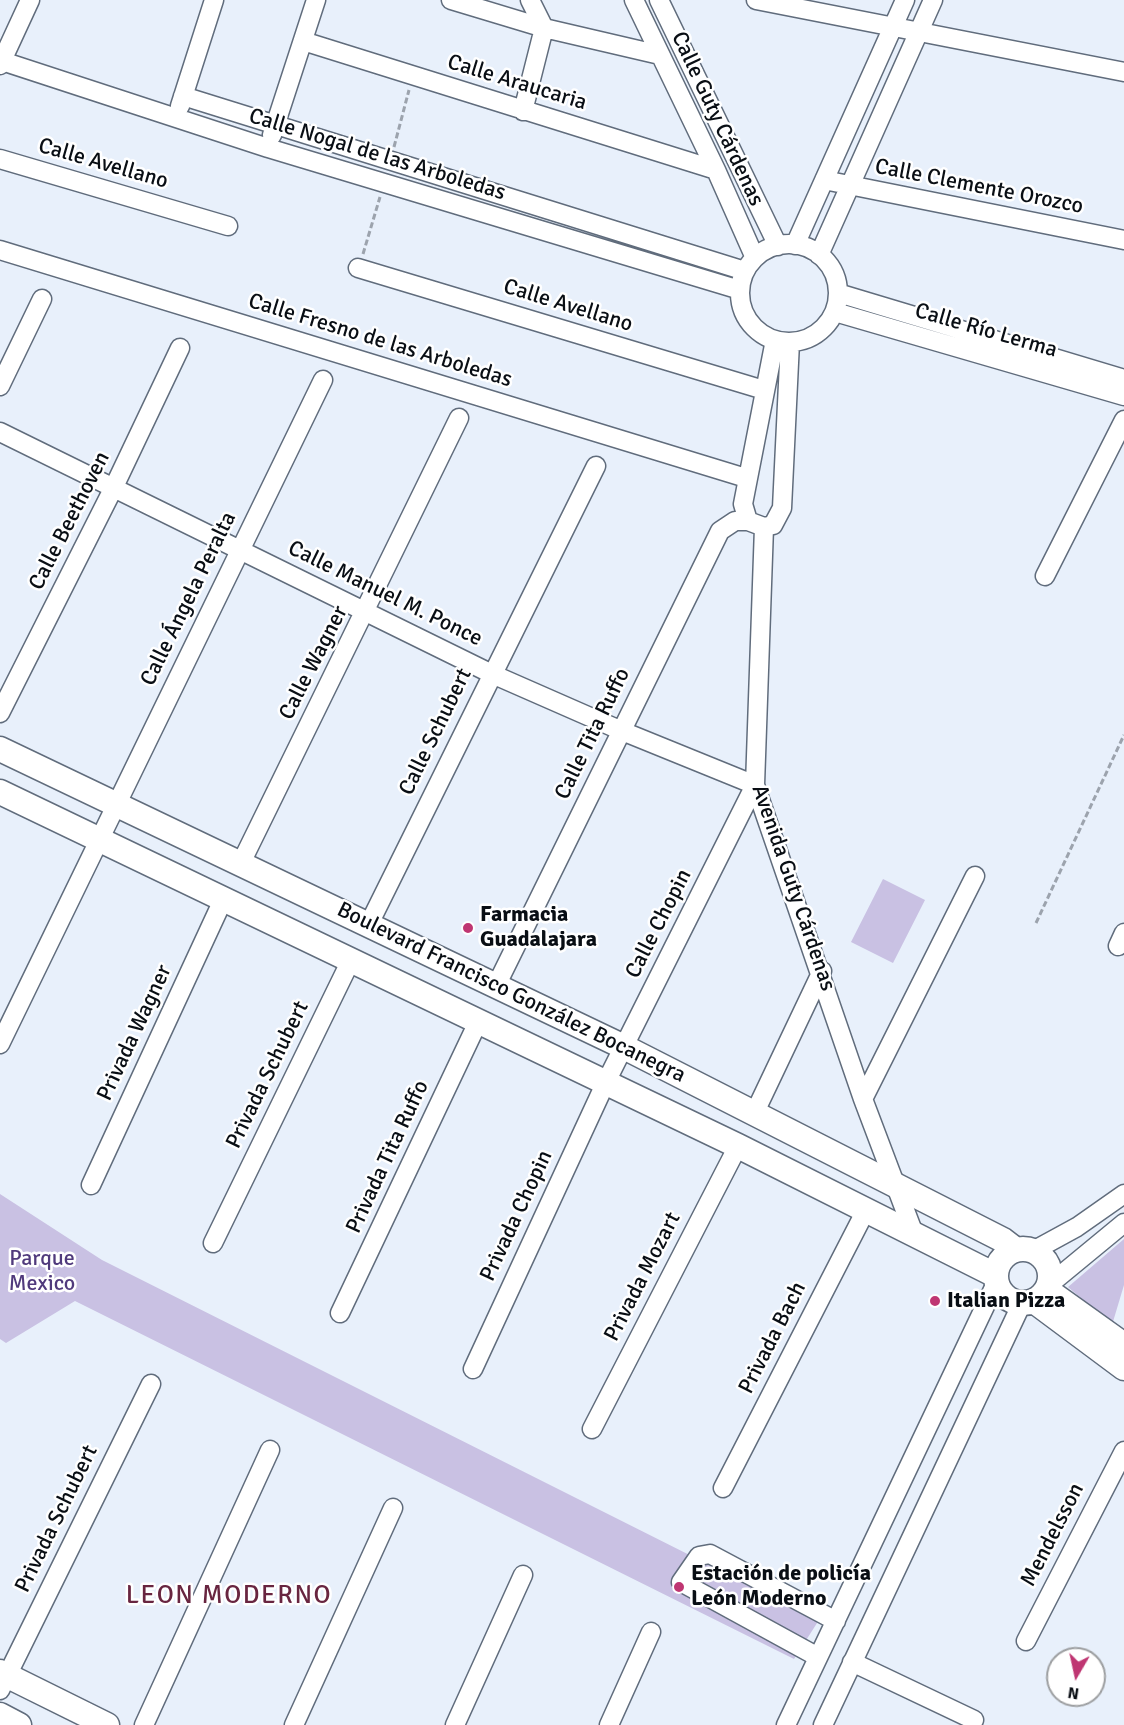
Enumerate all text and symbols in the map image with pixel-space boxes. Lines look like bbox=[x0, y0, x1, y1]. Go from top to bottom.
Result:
street label: Calle Guty Cárdenas bbox=[665, 28, 769, 210]
street label: Calle Araucaria bbox=[444, 49, 590, 117]
street label: Calle Nogal de las Arboledas bbox=[245, 103, 509, 207]
street label: Calle Avellano bbox=[35, 133, 171, 195]
street label: Calle Clemente Orozco bbox=[873, 154, 1085, 220]
street label: Calle Avellano bbox=[500, 274, 636, 338]
street label: Calle Fresno de las Arboledas bbox=[245, 288, 515, 394]
street label: Calle Río Lerma bbox=[912, 298, 1060, 364]
street label: Calle Beethoven bbox=[24, 447, 116, 595]
street label: Calle Ángela Peralta bbox=[135, 508, 243, 690]
street label: Calle Manuel M. Ponce bbox=[284, 536, 486, 652]
street label: Calle Wagner bbox=[274, 602, 354, 724]
street label: Calle Schubert bbox=[394, 664, 478, 800]
street label: Calle Tita Ruffo bbox=[550, 664, 636, 804]
street label: Avenida Guty Cárdenas bbox=[745, 782, 841, 994]
street label: Calle Chopin bbox=[620, 865, 698, 983]
street label: Boulevard Francisco González Bocanegra bbox=[332, 897, 690, 1089]
place label: Farmacia Guadalajara bbox=[480, 902, 597, 954]
marker: Farmacia Guadalajara bbox=[461, 921, 475, 935]
street label: Privada Wagner bbox=[92, 961, 178, 1105]
street label: Privada Schubert bbox=[221, 997, 315, 1153]
street label: Privada Tita Ruffo bbox=[341, 1076, 435, 1238]
street label: Privada Chopin bbox=[475, 1146, 559, 1286]
street label: Privada Mozart bbox=[599, 1208, 687, 1346]
park label: Parque Mexico bbox=[9, 1246, 75, 1298]
street label: Privada Bach bbox=[734, 1278, 812, 1398]
place label: Italian Pizza bbox=[947, 1288, 1065, 1314]
marker: Italian Pizza bbox=[928, 1294, 942, 1308]
street label: Privada Schubert bbox=[10, 1441, 104, 1597]
street label: Mendelsson bbox=[1016, 1479, 1090, 1591]
place label: Estación de policía León Moderno bbox=[691, 1561, 871, 1612]
district label: LEON MODERNO bbox=[126, 1580, 332, 1612]
marker: Estación de policía León Moderno bbox=[672, 1580, 686, 1594]
north arrow bbox=[1046, 1647, 1106, 1707]
text: N bbox=[1066, 1682, 1081, 1704]

